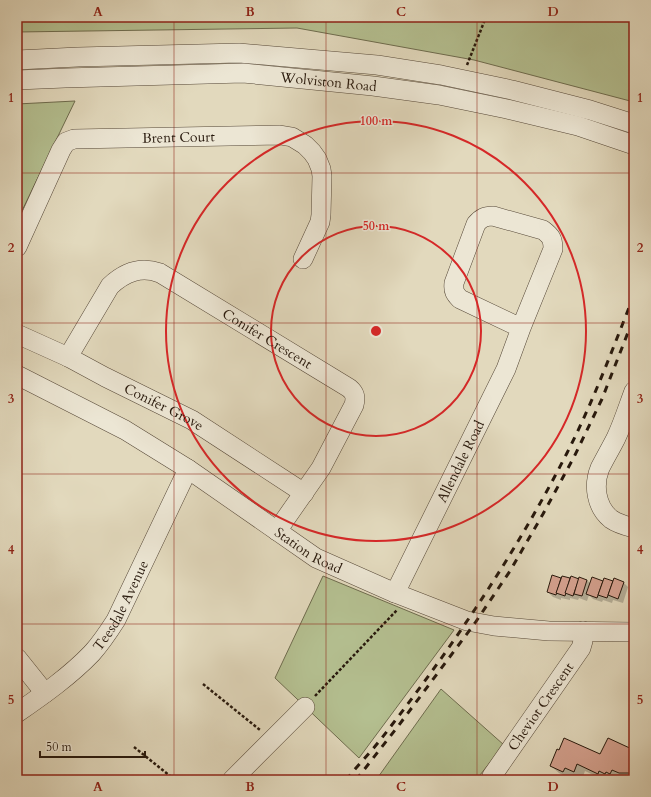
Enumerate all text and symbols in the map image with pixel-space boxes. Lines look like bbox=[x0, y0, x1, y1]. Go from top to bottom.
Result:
text: A bbox=[93, 3, 103, 21]
text: B bbox=[245, 3, 255, 21]
text: C bbox=[396, 3, 406, 21]
text: D bbox=[547, 3, 559, 21]
street label: Wolviston Road bbox=[278, 67, 378, 96]
text: 1 bbox=[8, 89, 14, 107]
text: 1 bbox=[637, 89, 643, 107]
text: 100 m bbox=[360, 113, 393, 129]
street label: Brent Court bbox=[142, 127, 216, 147]
text: 50 m bbox=[363, 218, 390, 234]
text: 2 bbox=[8, 239, 15, 257]
text: 2 bbox=[637, 239, 644, 257]
street label: Conifer Crescent bbox=[219, 304, 316, 373]
centre of rings bbox=[369, 324, 383, 338]
street label: Conifer Grove bbox=[121, 378, 208, 435]
text: 3 bbox=[8, 390, 15, 408]
text: 3 bbox=[637, 390, 644, 408]
street label: Allendale Road bbox=[432, 417, 489, 506]
street label: Station Road bbox=[271, 523, 346, 578]
text: 4 bbox=[8, 541, 15, 559]
text: 4 bbox=[637, 541, 644, 559]
street label: Teesdale Avenue bbox=[88, 557, 153, 655]
street label: Cheviot Crescent bbox=[503, 658, 578, 754]
text: 5 bbox=[8, 691, 14, 709]
text: 5 bbox=[637, 691, 643, 709]
scale bar bbox=[40, 733, 145, 759]
text: 50 m bbox=[46, 739, 73, 755]
text: A bbox=[93, 778, 103, 796]
text: B bbox=[245, 778, 255, 796]
text: C bbox=[396, 778, 406, 796]
text: D bbox=[547, 778, 559, 796]

